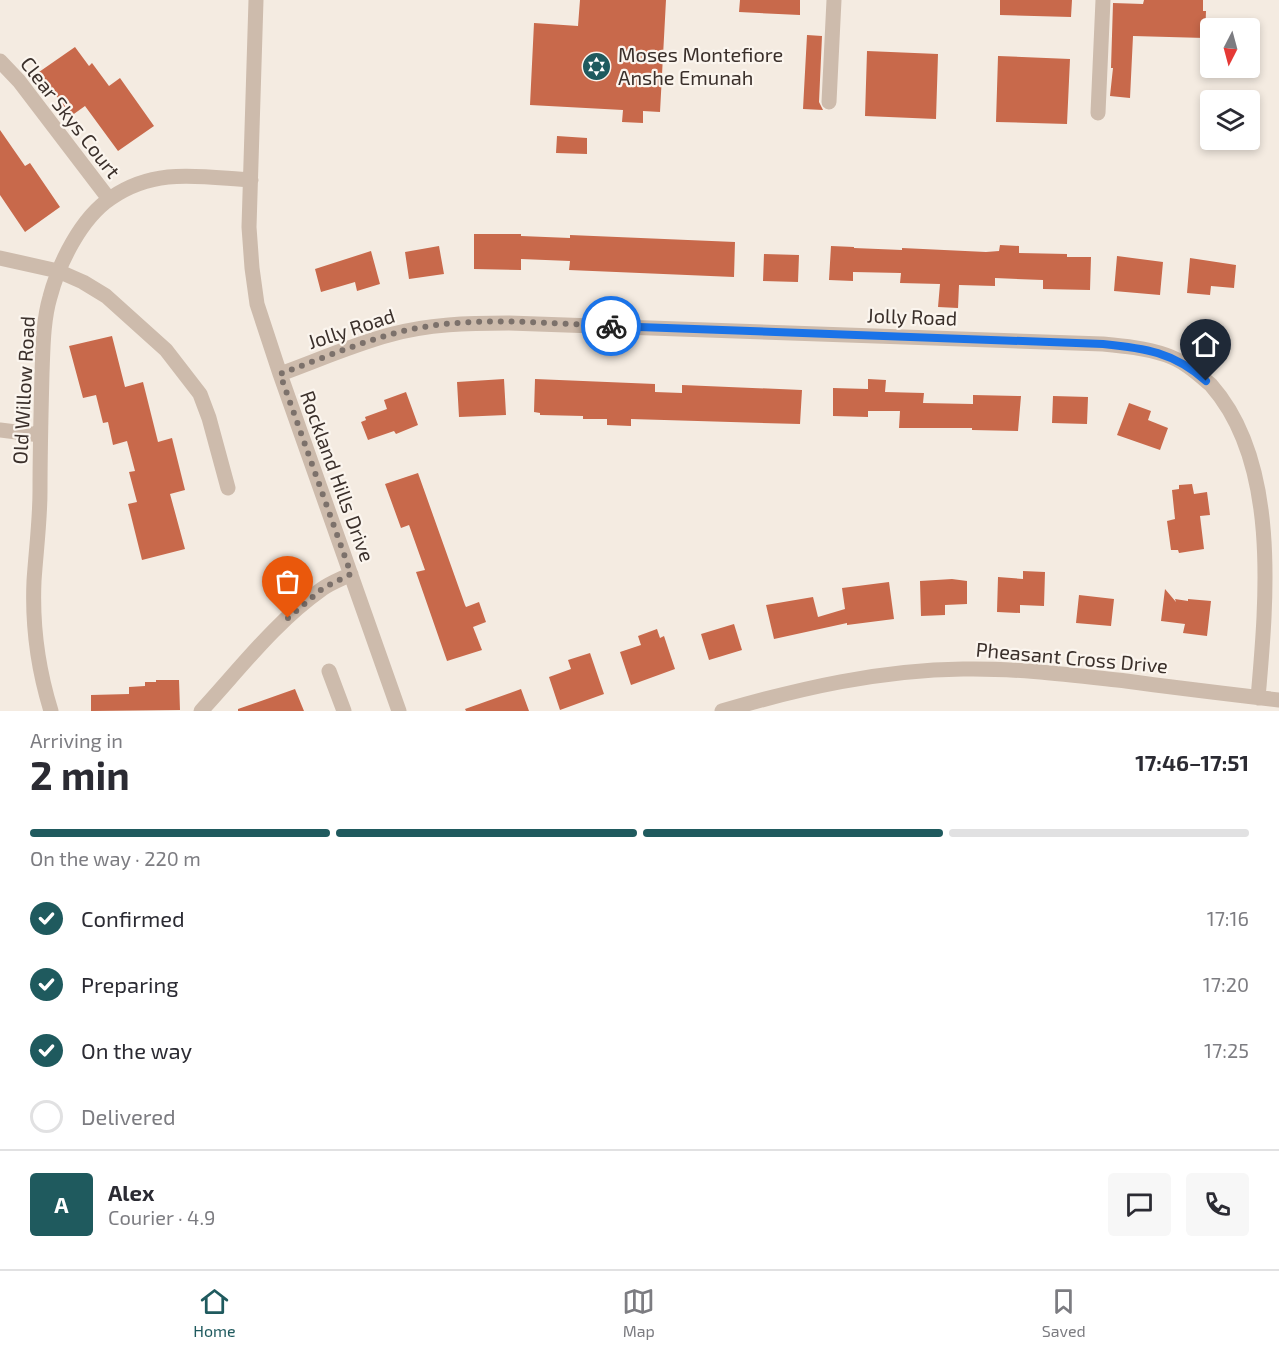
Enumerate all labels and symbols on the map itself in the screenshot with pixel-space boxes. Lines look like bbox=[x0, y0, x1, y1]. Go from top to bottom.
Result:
north arrow bbox=[1200, 18, 1260, 78]
place label: Moses Montefiore Anshe Emunah bbox=[618, 42, 783, 89]
synagogue icon: Moses Montefiore Anshe Emunah bbox=[581, 50, 613, 82]
street label: Clear Skys Court bbox=[16, 51, 126, 183]
courier bbox=[581, 296, 641, 356]
street label: Jolly Road bbox=[866, 302, 958, 330]
street label: Jolly Road bbox=[304, 303, 398, 353]
street label: Old Willow Road bbox=[7, 315, 39, 465]
pin bbox=[1180, 319, 1231, 381]
street label: Rockland Hills Drive bbox=[296, 387, 380, 565]
pin bbox=[262, 556, 313, 618]
street label: Pheasant Cross Drive bbox=[975, 637, 1169, 677]

